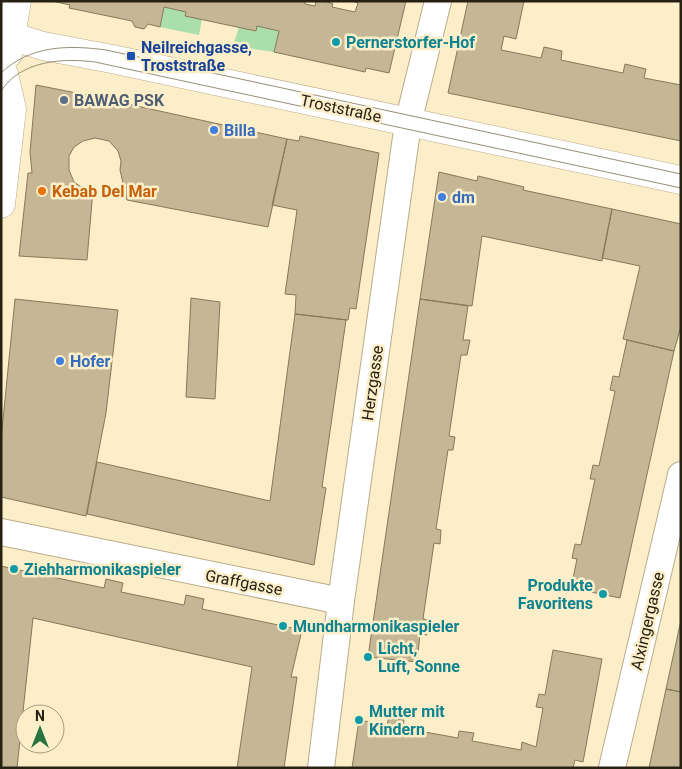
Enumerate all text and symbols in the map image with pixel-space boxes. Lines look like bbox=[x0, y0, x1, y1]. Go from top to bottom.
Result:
place label: Pernerstorfer-Hof bbox=[346, 33, 475, 52]
marker: Pernerstorfer-Hof bbox=[330, 36, 342, 48]
place label: Neilreichgasse, Troststraße bbox=[141, 38, 252, 75]
marker: Neilreichgasse, Troststraße bbox=[125, 50, 137, 62]
place label: BAWAG PSK bbox=[74, 91, 165, 110]
street label: Troststraße bbox=[299, 91, 383, 126]
marker: BAWAG PSK bbox=[58, 94, 70, 106]
place label: Billa bbox=[224, 121, 256, 140]
marker: Billa bbox=[208, 124, 220, 136]
place label: Kebab Del Mar bbox=[52, 182, 157, 201]
marker: Kebab Del Mar bbox=[36, 185, 48, 197]
place label: dm bbox=[452, 188, 475, 207]
marker: dm bbox=[436, 191, 448, 203]
street label: Herzgasse bbox=[358, 344, 387, 422]
place label: Hofer bbox=[70, 352, 111, 371]
marker: Hofer bbox=[54, 355, 66, 367]
place label: Ziehharmonikaspieler bbox=[24, 560, 181, 579]
marker: Ziehharmonikaspieler bbox=[8, 563, 20, 575]
street label: Graffgasse bbox=[204, 566, 284, 599]
street label: Alxingergasse bbox=[627, 570, 668, 672]
place label: Produkte Favoritens bbox=[518, 576, 593, 613]
marker: Produkte Favoritens bbox=[597, 588, 609, 600]
place label: Mundharmonikaspieler bbox=[293, 617, 460, 636]
marker: Mundharmonikaspieler bbox=[277, 620, 289, 632]
place label: Licht, Luft, Sonne bbox=[378, 639, 460, 676]
marker: Licht, Luft, Sonne bbox=[362, 651, 374, 663]
place label: Mutter mit Kindern bbox=[369, 702, 445, 739]
north arrow bbox=[15, 704, 65, 754]
text: N bbox=[35, 708, 45, 724]
marker: Mutter mit Kindern bbox=[353, 714, 365, 726]

